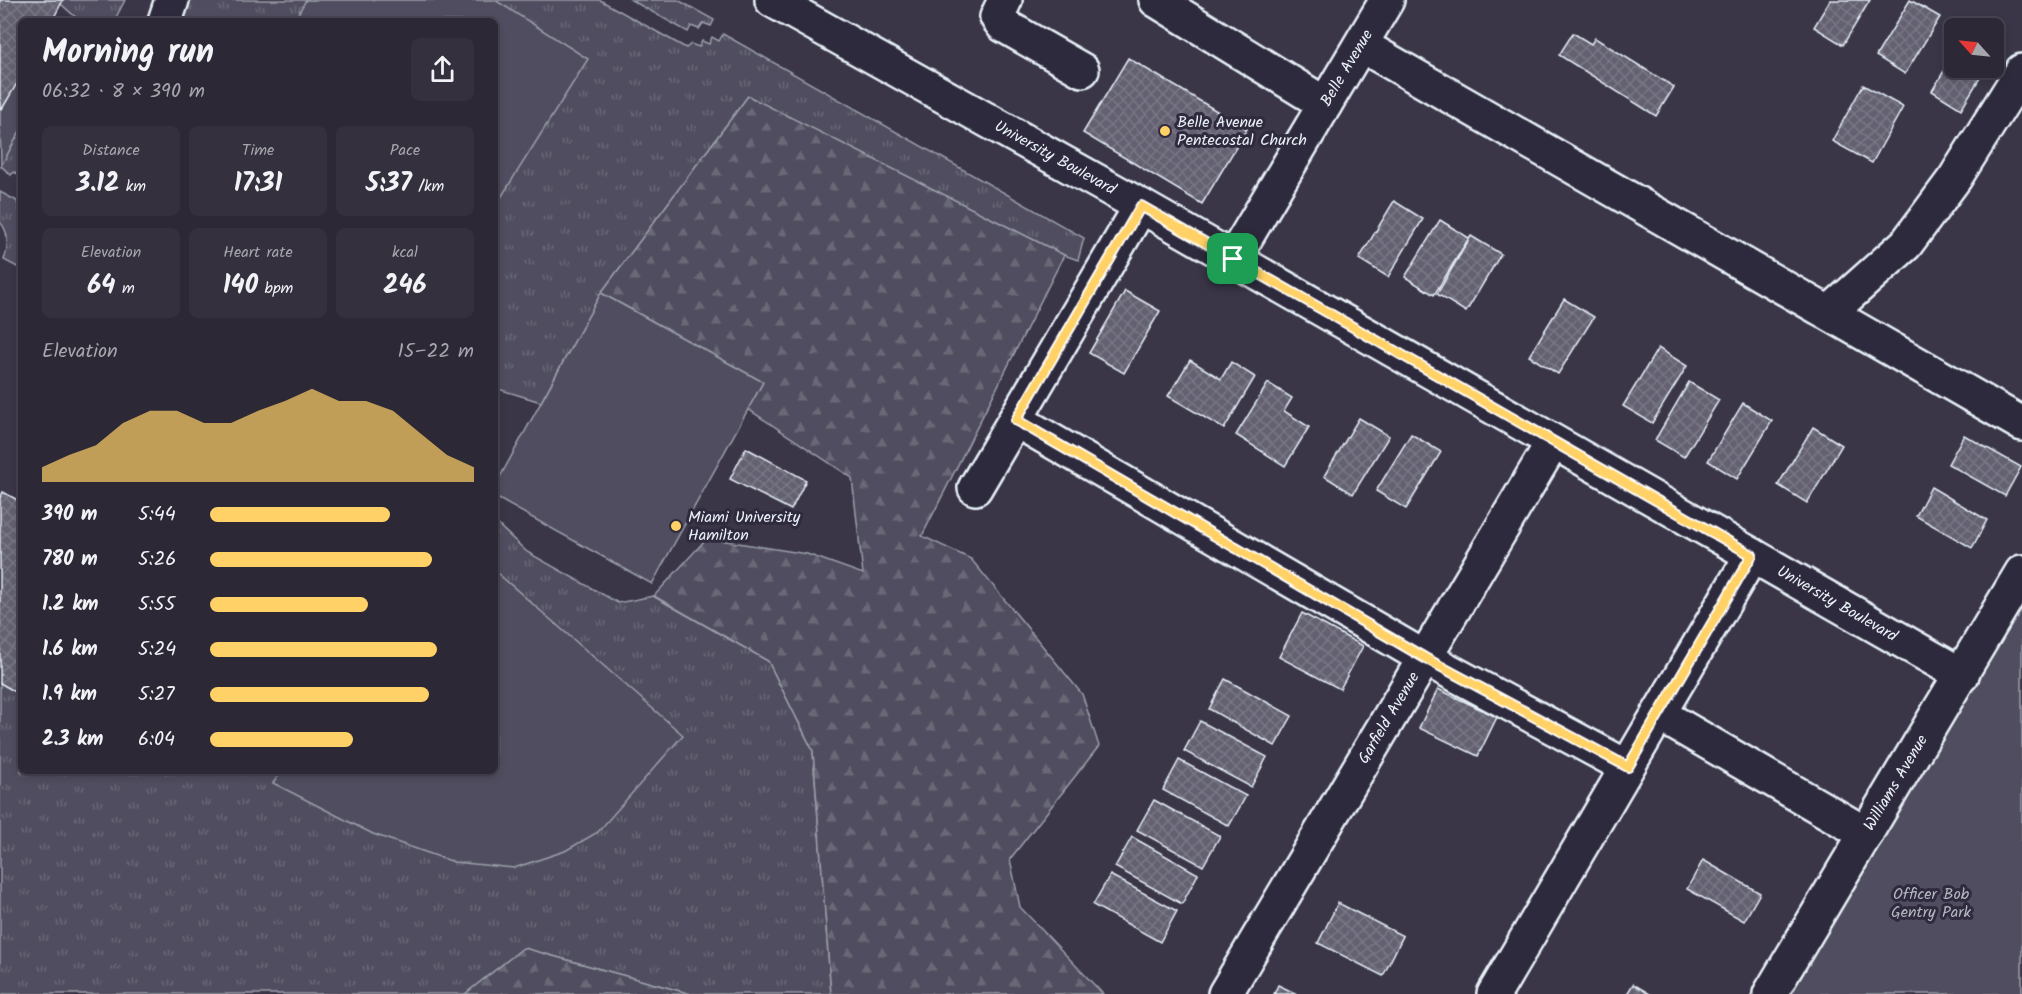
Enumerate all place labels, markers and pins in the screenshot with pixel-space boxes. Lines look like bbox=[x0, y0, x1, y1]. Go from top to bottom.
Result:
place label: Belle Avenue Pentecostal Church bbox=[1177, 110, 1307, 153]
marker: Belle Avenue Pentecostal Church bbox=[1158, 124, 1172, 138]
pin bbox=[1207, 233, 1258, 284]
place label: Miami University Hamilton bbox=[688, 505, 801, 548]
marker: Miami University Hamilton bbox=[669, 519, 683, 533]

